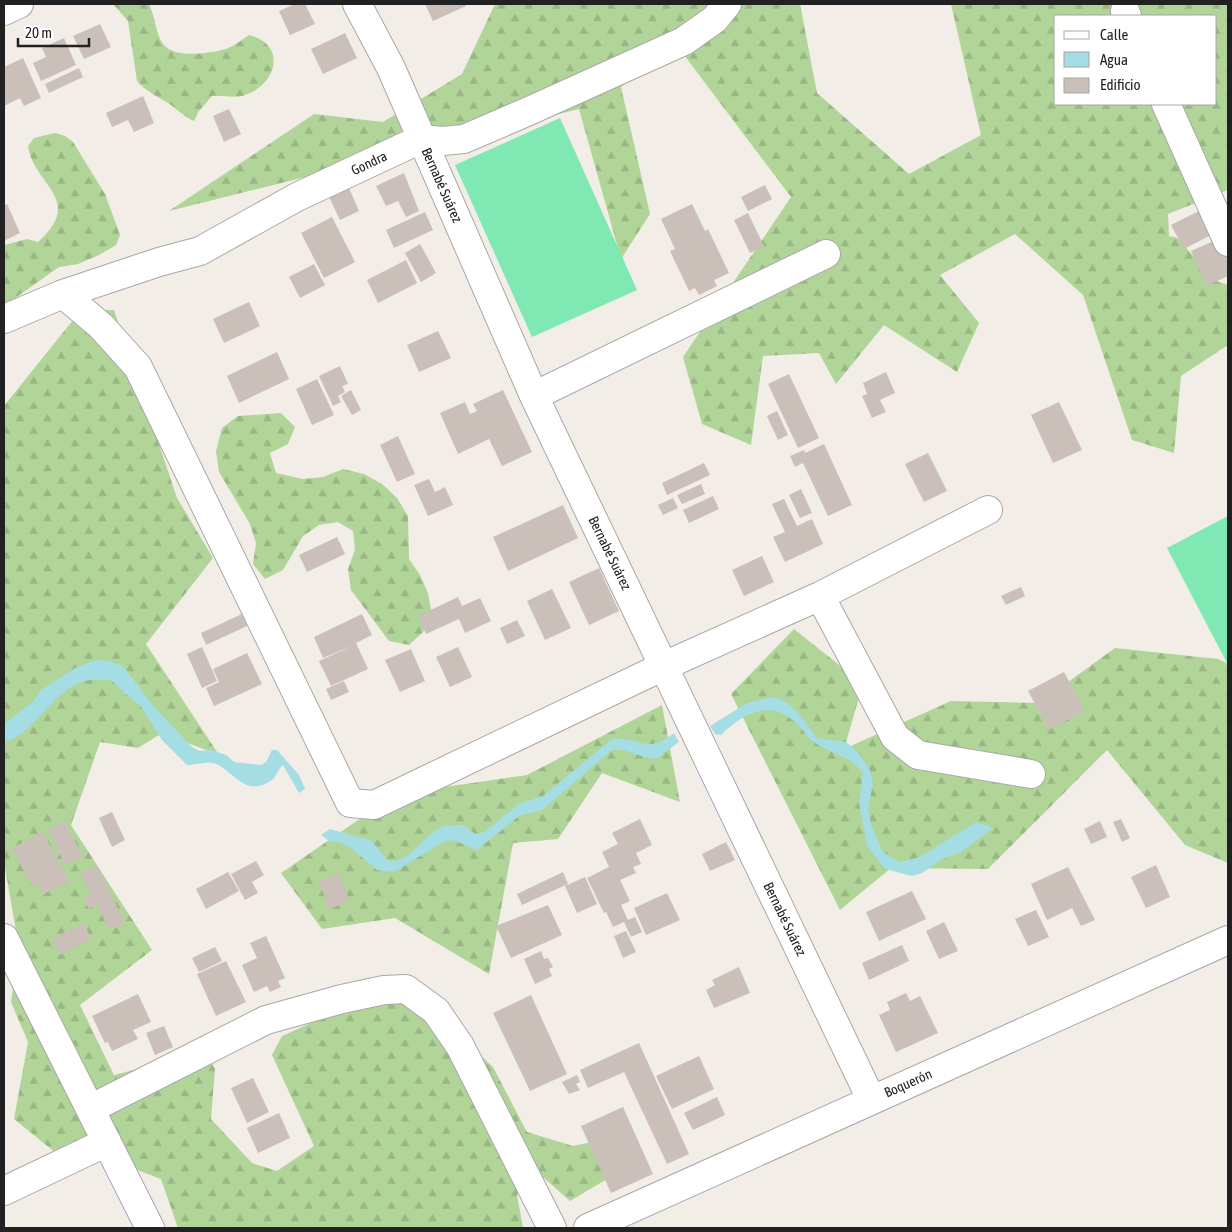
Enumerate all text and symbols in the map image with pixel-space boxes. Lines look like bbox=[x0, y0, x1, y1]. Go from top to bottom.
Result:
scale bar bbox=[18, 15, 89, 47]
legend bbox=[1054, 15, 1217, 105]
text: 20 m bbox=[25, 24, 52, 41]
text: Calle bbox=[1100, 26, 1129, 43]
text: Agua bbox=[1100, 51, 1128, 68]
text: Edificio bbox=[1100, 76, 1141, 93]
street label: Bernabé Suárez bbox=[418, 145, 466, 225]
street label: Gondra bbox=[348, 148, 390, 178]
street label: Bernabé Suárez bbox=[585, 514, 635, 592]
street label: Bernabé Suárez bbox=[760, 880, 810, 958]
street label: Boquerón bbox=[882, 1065, 934, 1101]

